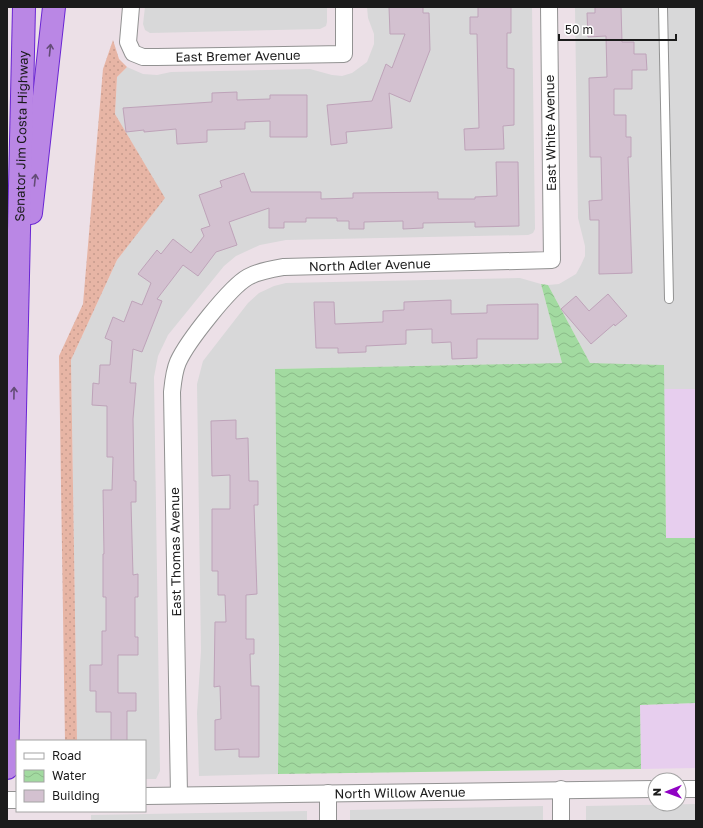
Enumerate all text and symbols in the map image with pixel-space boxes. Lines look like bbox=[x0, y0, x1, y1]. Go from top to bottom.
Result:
scale bar bbox=[559, 16, 676, 42]
text: 50 m bbox=[565, 22, 593, 37]
one-way arrow bbox=[46, 44, 53, 57]
street label: East Bremer Avenue bbox=[175, 47, 301, 65]
street label: Senator Jim Costa Highway bbox=[11, 50, 31, 222]
street label: East White Avenue bbox=[541, 75, 559, 191]
one-way arrow bbox=[31, 174, 39, 187]
street label: North Adler Avenue bbox=[309, 255, 431, 274]
one-way arrow bbox=[11, 387, 18, 400]
street label: East Thomas Avenue bbox=[166, 487, 184, 617]
legend bbox=[16, 740, 146, 812]
text: Road bbox=[52, 748, 81, 763]
text: Water bbox=[52, 768, 86, 783]
north arrow bbox=[647, 772, 687, 812]
street label: North Willow Avenue bbox=[334, 784, 466, 801]
text: Building bbox=[52, 788, 100, 803]
text: N bbox=[650, 788, 663, 796]

